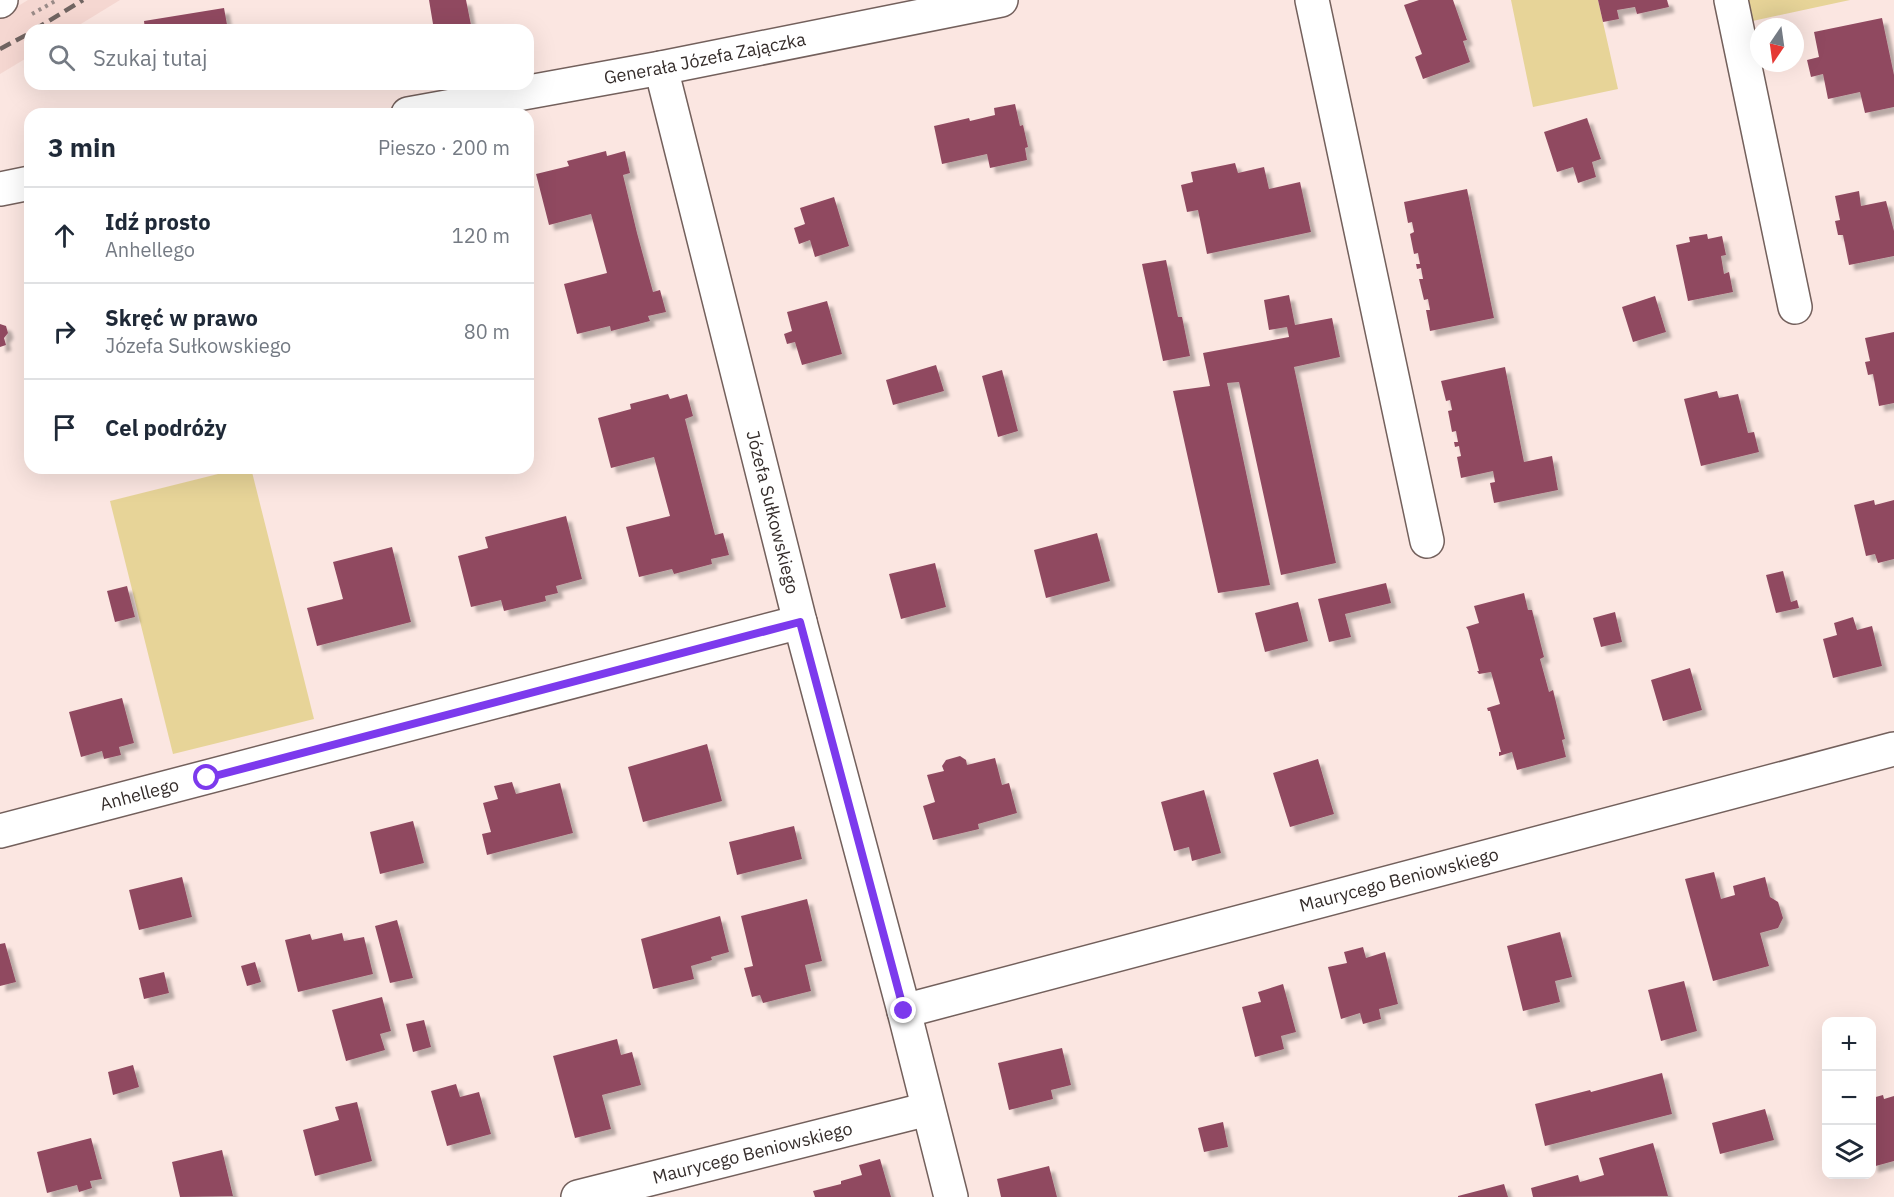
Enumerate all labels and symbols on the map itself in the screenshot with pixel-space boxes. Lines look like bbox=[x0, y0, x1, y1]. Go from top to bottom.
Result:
north arrow bbox=[1750, 18, 1804, 72]
street label: Generała Józefa Zajączka bbox=[602, 27, 808, 89]
street label: Józefa Sułkowskiego bbox=[741, 428, 805, 596]
route start bbox=[193, 764, 219, 790]
street label: Anhellego bbox=[97, 773, 181, 815]
street label: Maurycego Beniowskiego bbox=[1297, 842, 1501, 917]
route end bbox=[890, 997, 916, 1023]
street label: Maurycego Beniowskiego bbox=[650, 1116, 855, 1189]

